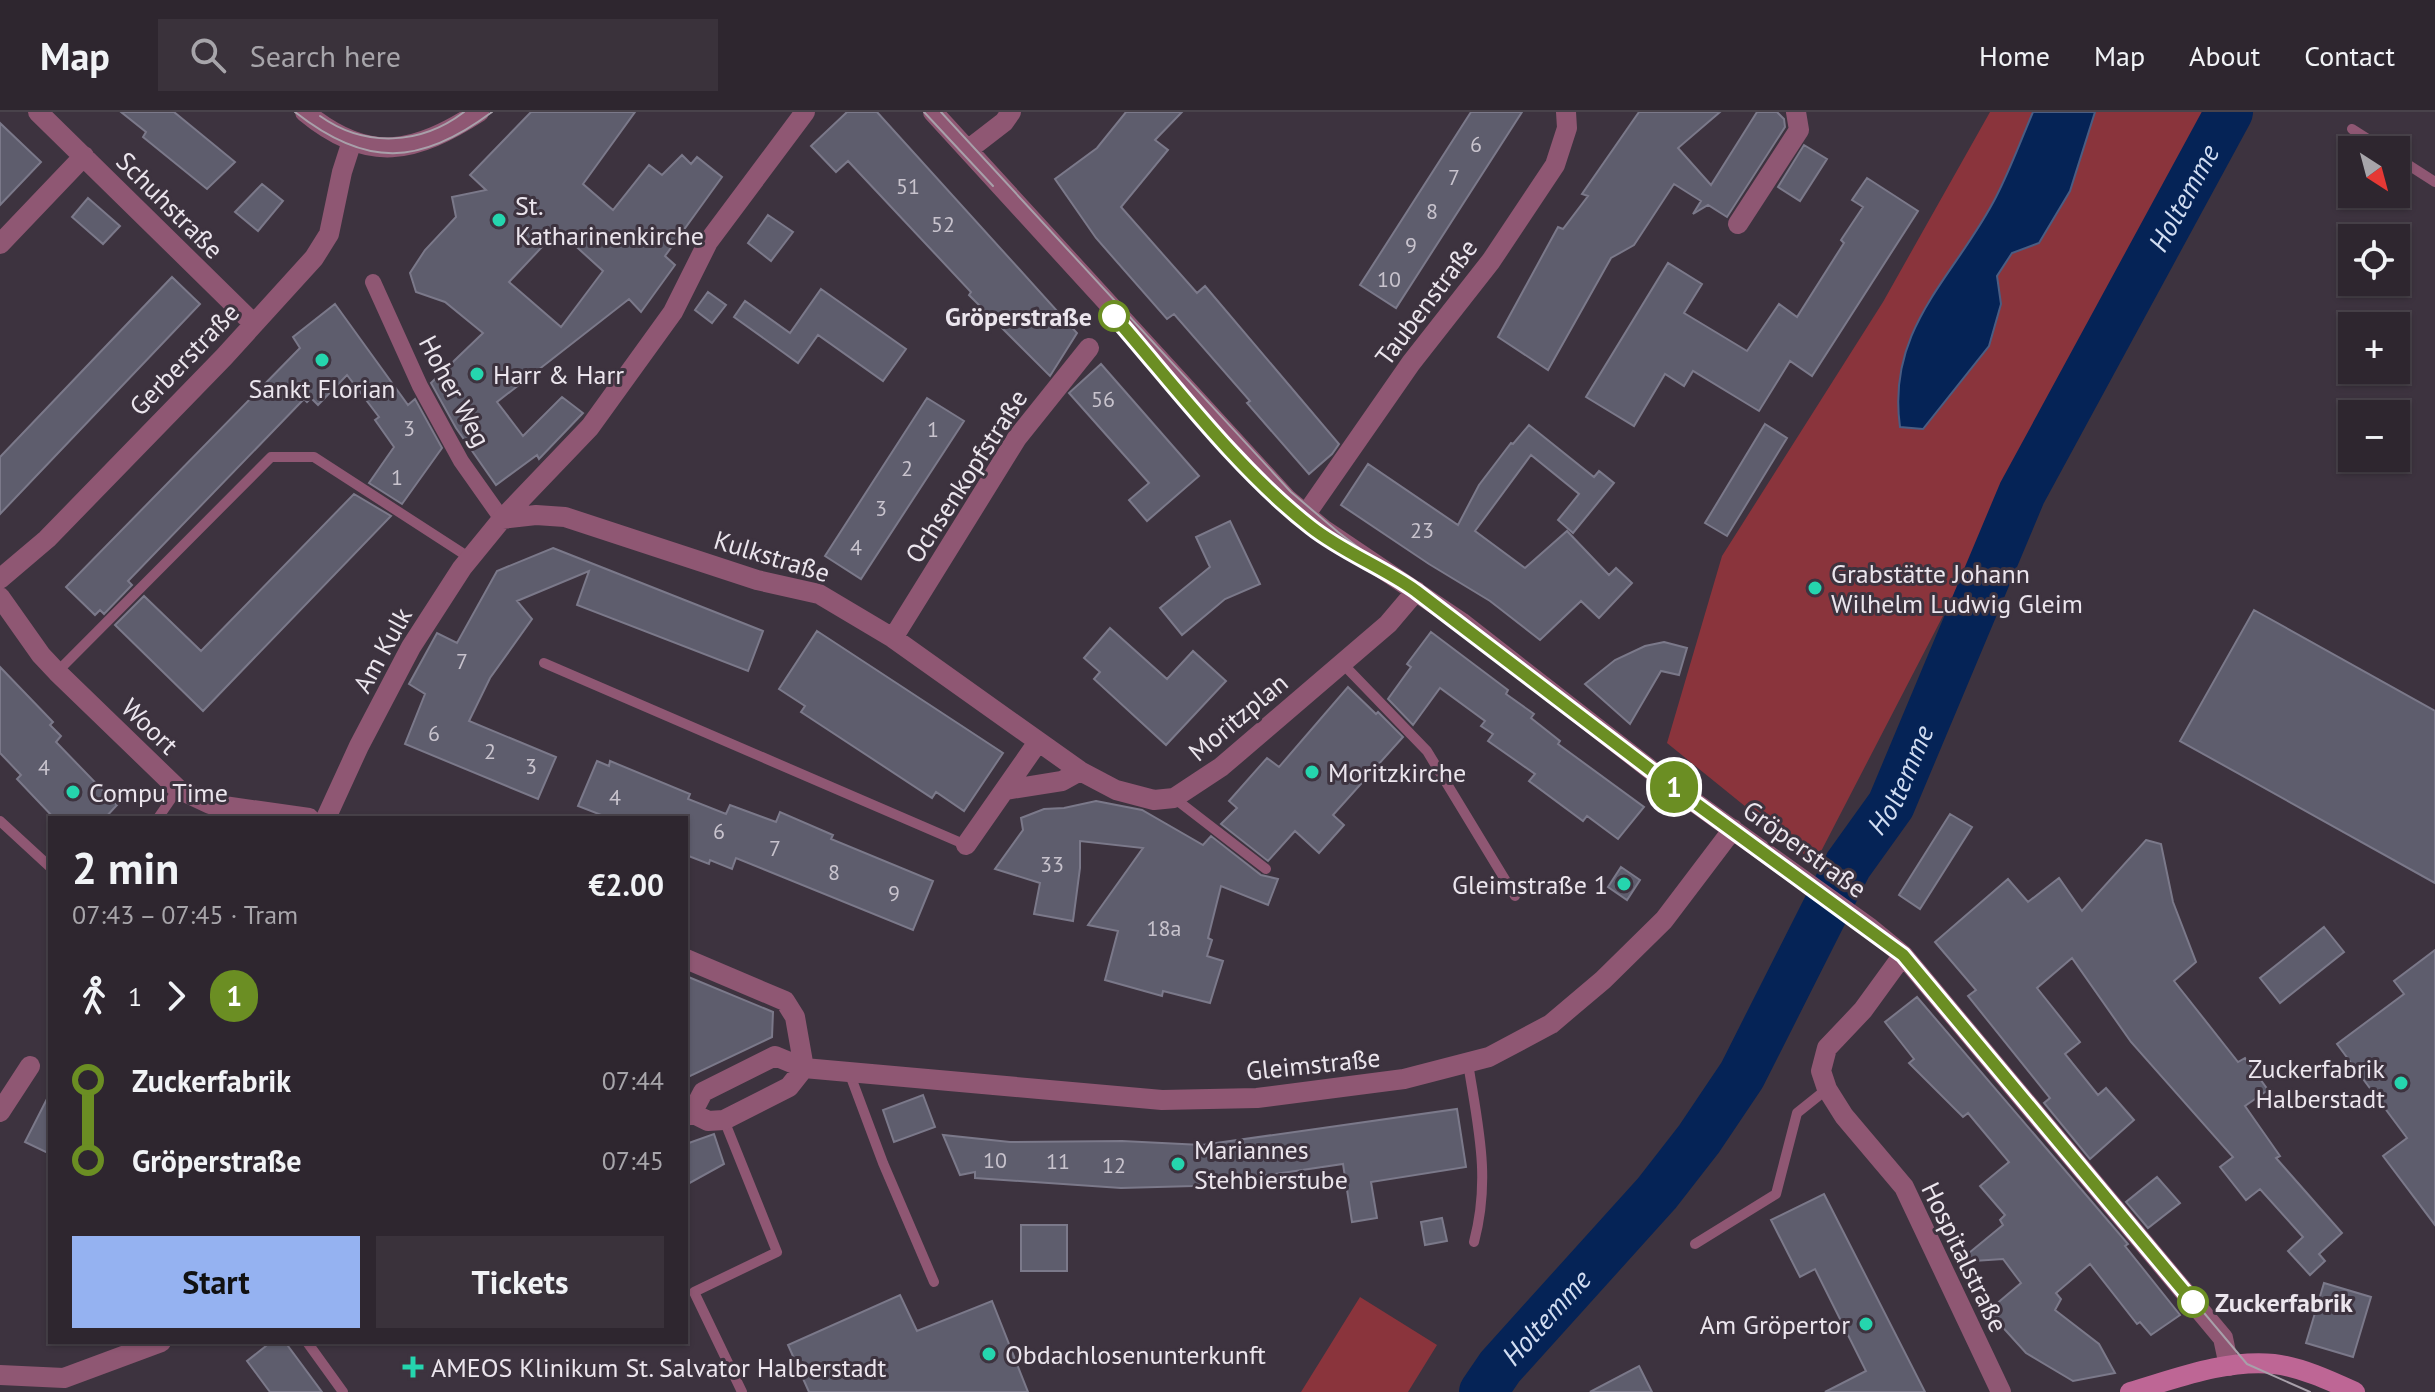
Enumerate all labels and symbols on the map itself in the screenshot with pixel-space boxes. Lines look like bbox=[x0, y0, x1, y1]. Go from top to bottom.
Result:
house number: 6 bbox=[1470, 130, 1482, 158]
north arrow bbox=[2338, 136, 2410, 208]
water label: Holtemme bbox=[2138, 137, 2227, 258]
street label: Schuhstraße bbox=[110, 145, 230, 265]
house number: 7 bbox=[1448, 163, 1460, 191]
house number: 51 bbox=[896, 172, 920, 200]
place label: St. Katharinenkirche bbox=[515, 189, 704, 252]
house number: 8 bbox=[1426, 197, 1438, 225]
house number: 52 bbox=[931, 210, 955, 238]
marker: St. Katharinenkirche bbox=[490, 211, 508, 229]
house number: 9 bbox=[1405, 231, 1417, 259]
street label: Taubenstraße bbox=[1368, 232, 1484, 372]
house number: 10 bbox=[1377, 265, 1401, 293]
street label: Gerberstraße bbox=[122, 296, 246, 422]
place label: Gröperstraße bbox=[945, 300, 1092, 333]
marker: Gröperstraße bbox=[1099, 301, 1129, 331]
street label: Hoher Weg bbox=[412, 330, 498, 452]
marker: Sankt Florian bbox=[313, 351, 331, 369]
place label: Harr & Harr bbox=[493, 358, 624, 391]
marker: Harr & Harr bbox=[468, 365, 486, 383]
place label: Sankt Florian bbox=[248, 372, 396, 405]
street label: Ochsenkopfstraße bbox=[898, 383, 1034, 569]
house number: 56 bbox=[1091, 385, 1115, 413]
house number: 3 bbox=[403, 414, 415, 442]
house number: 1 bbox=[927, 415, 939, 443]
house number: 2 bbox=[901, 454, 913, 482]
house number: 1 bbox=[391, 463, 403, 491]
house number: 3 bbox=[875, 494, 887, 522]
house number: 23 bbox=[1410, 516, 1434, 544]
street label: Kulkstraße bbox=[710, 523, 834, 589]
house number: 4 bbox=[850, 533, 862, 561]
place label: Grabstätte Johann Wilhelm Ludwig Gleim bbox=[1831, 557, 2083, 620]
marker: Grabstätte Johann Wilhelm Ludwig Gleim bbox=[1806, 579, 1824, 597]
street label: Am Kulk bbox=[345, 601, 419, 698]
house number: 7 bbox=[456, 647, 468, 675]
street label: Moritzplan bbox=[1182, 666, 1294, 768]
street label: Woort bbox=[115, 691, 186, 761]
house number: 6 bbox=[428, 719, 440, 747]
water label: Holtemme bbox=[1858, 719, 1941, 841]
house number: 2 bbox=[484, 737, 496, 765]
house number: 3 bbox=[525, 752, 537, 780]
house number: 4 bbox=[38, 753, 50, 781]
place label: Moritzkirche bbox=[1328, 756, 1466, 789]
line badge: 1 bbox=[1648, 761, 1700, 813]
marker: Moritzkirche bbox=[1303, 763, 1321, 781]
place label: Compu Time bbox=[89, 776, 228, 809]
marker: Compu Time bbox=[64, 783, 82, 801]
house number: 4 bbox=[609, 783, 621, 811]
street label: Gröperstraße bbox=[1737, 793, 1873, 905]
house number: 6 bbox=[713, 817, 725, 845]
house number: 7 bbox=[769, 834, 781, 862]
house number: 33 bbox=[1040, 850, 1064, 878]
house number: 8 bbox=[828, 858, 840, 886]
place label: Gleimstraße 1 bbox=[1452, 868, 1608, 901]
marker: Gleimstraße 1 bbox=[1615, 875, 1633, 893]
house number: 9 bbox=[888, 879, 900, 907]
house number: 18a bbox=[1147, 914, 1181, 942]
street label: Gleimstraße bbox=[1244, 1041, 1382, 1087]
place label: Zuckerfabrik Halberstadt bbox=[2248, 1052, 2386, 1115]
marker: Zuckerfabrik Halberstadt bbox=[2392, 1074, 2410, 1092]
place label: Mariannes Stehbierstube bbox=[1194, 1133, 1348, 1196]
house number: 10 bbox=[983, 1146, 1007, 1174]
house number: 11 bbox=[1046, 1147, 1070, 1175]
house number: 12 bbox=[1102, 1151, 1126, 1179]
marker: Mariannes Stehbierstube bbox=[1169, 1155, 1187, 1173]
street label: Hospitalstraße bbox=[1914, 1177, 2016, 1337]
water label: Holtemme bbox=[1493, 1261, 1598, 1372]
place label: Zuckerfabrik bbox=[2215, 1286, 2353, 1319]
marker: Zuckerfabrik bbox=[2178, 1287, 2208, 1317]
place label: Am Gröpertor bbox=[1700, 1308, 1850, 1341]
marker: Am Gröpertor bbox=[1857, 1315, 1875, 1333]
place label: Obdachlosenunterkunft bbox=[1005, 1338, 1266, 1371]
marker: Obdachlosenunterkunft bbox=[980, 1345, 998, 1363]
place label: AMEOS Klinikum St. Salvator Halberstadt bbox=[431, 1351, 887, 1384]
marker: AMEOS Klinikum St. Salvator Halberstadt bbox=[402, 1356, 424, 1378]

